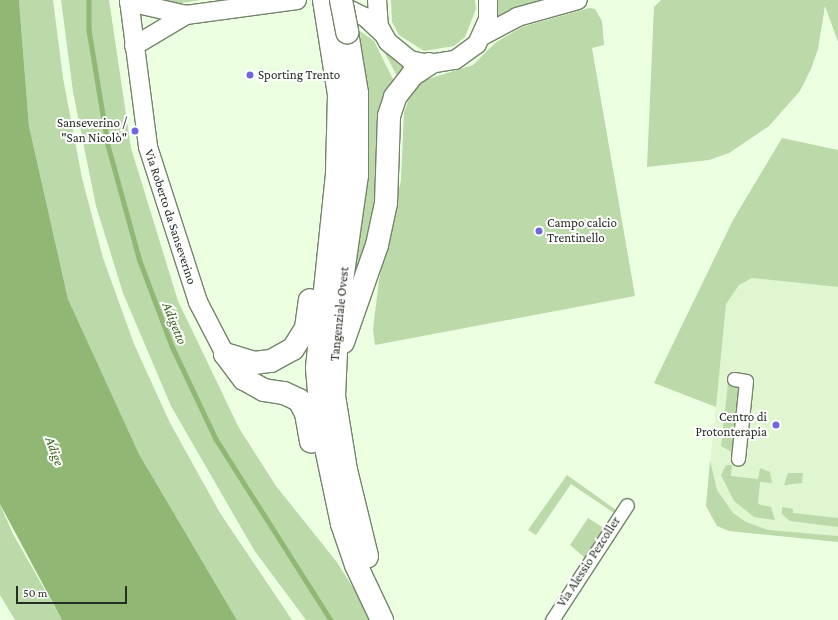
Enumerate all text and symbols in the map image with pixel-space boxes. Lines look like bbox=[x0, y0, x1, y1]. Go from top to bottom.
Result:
place label: Sporting Trento bbox=[258, 67, 340, 83]
marker: Sporting Trento bbox=[245, 70, 255, 80]
place label: Sanseverino / "San Nicolò" bbox=[57, 116, 127, 147]
marker: Sanseverino / "San Nicolò" bbox=[130, 126, 140, 136]
street label: Via Roberto da Sanseverino bbox=[141, 148, 199, 286]
place label: Campo calcio Trentinello bbox=[547, 216, 617, 247]
marker: Campo calcio Trentinello bbox=[534, 226, 544, 236]
street label: Tangenziale Ovest bbox=[327, 266, 353, 362]
water label: Adigetto bbox=[159, 299, 191, 347]
place label: Centro di Protonterapia bbox=[695, 410, 767, 441]
marker: Centro di Protonterapia bbox=[770, 419, 782, 431]
water label: Adige bbox=[42, 434, 68, 468]
street label: Via Alessio Pezcoller bbox=[554, 514, 624, 610]
scale bar bbox=[18, 578, 129, 604]
text: 50 m bbox=[23, 586, 47, 600]

